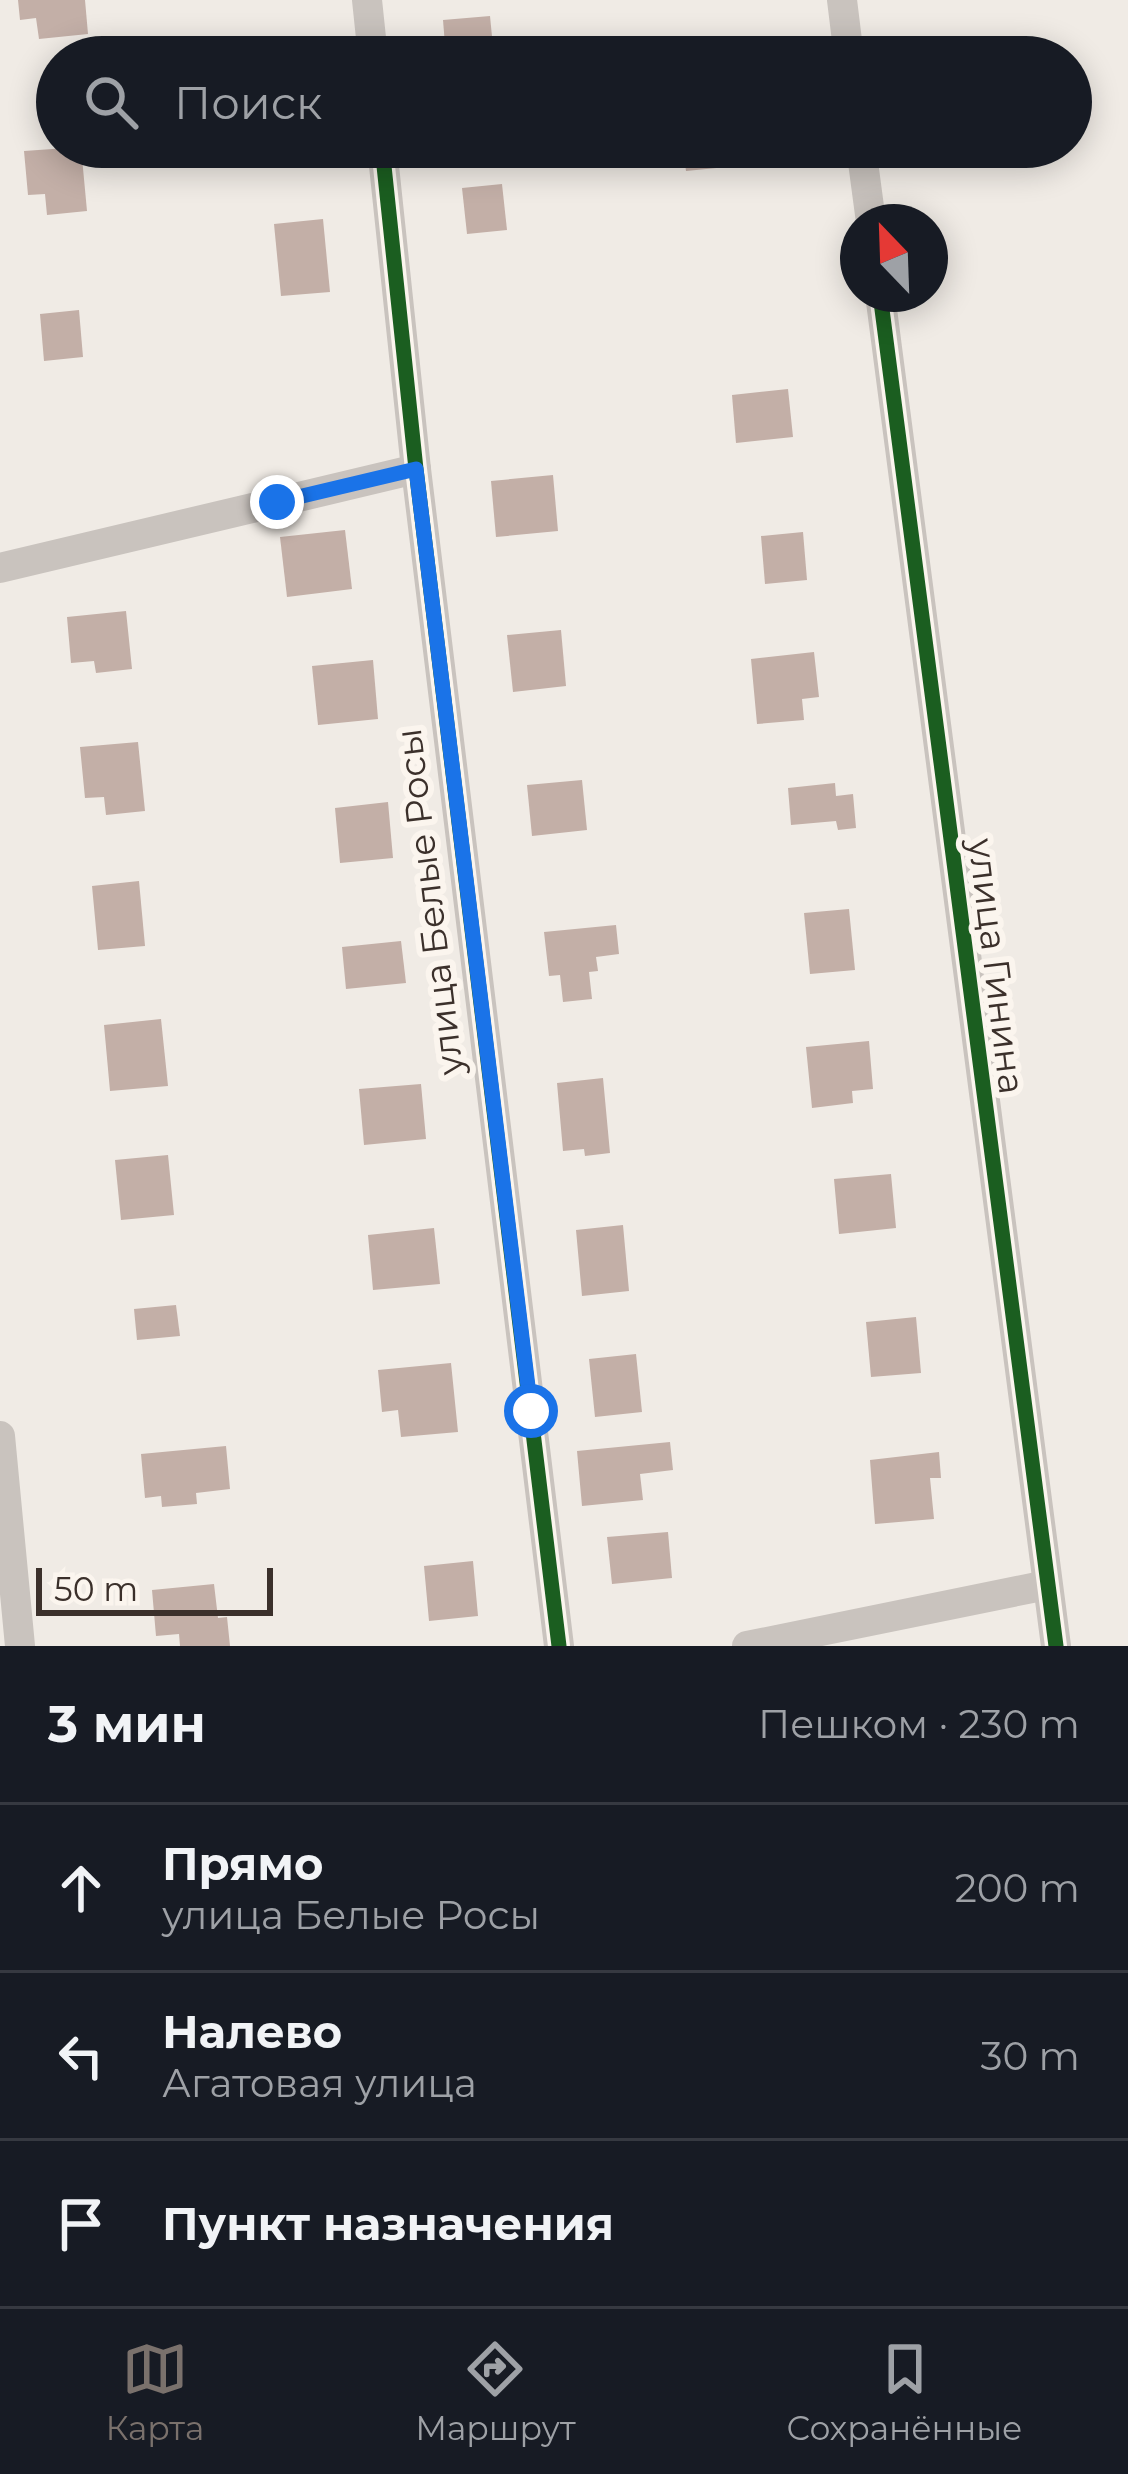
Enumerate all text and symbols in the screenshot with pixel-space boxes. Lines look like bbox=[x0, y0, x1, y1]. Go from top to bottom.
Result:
search box bbox=[36, 36, 1092, 168]
icon: search bbox=[78, 69, 144, 135]
text: Поиск bbox=[174, 75, 322, 130]
north arrow bbox=[840, 204, 948, 312]
route end bbox=[250, 475, 304, 529]
street label: улица Белые Росы bbox=[386, 726, 472, 1079]
street label: улица Гинина bbox=[959, 835, 1035, 1096]
route start bbox=[504, 1384, 558, 1438]
scale bar bbox=[36, 1562, 273, 1615]
text: 50 m bbox=[54, 1569, 138, 1609]
text: 3 мин bbox=[48, 1693, 206, 1755]
text: Пешком · 230 m bbox=[758, 1700, 1080, 1748]
text: Прямо bbox=[162, 1836, 323, 1891]
icon: ahead bbox=[48, 1855, 114, 1921]
text: 200 m bbox=[955, 1864, 1080, 1912]
text: улица Белые Росы bbox=[162, 1891, 540, 1939]
text: Налево bbox=[162, 2004, 342, 2059]
icon: left bbox=[48, 2023, 114, 2089]
text: 30 m bbox=[981, 2032, 1080, 2080]
text: Агатовая улица bbox=[162, 2059, 477, 2107]
icon: arrive bbox=[48, 2191, 114, 2257]
text: Пункт назначения bbox=[162, 2196, 614, 2251]
tab: Карта bbox=[105, 2336, 204, 2448]
tab: Маршрут bbox=[415, 2336, 576, 2448]
tab: Сохранённые bbox=[787, 2336, 1022, 2448]

